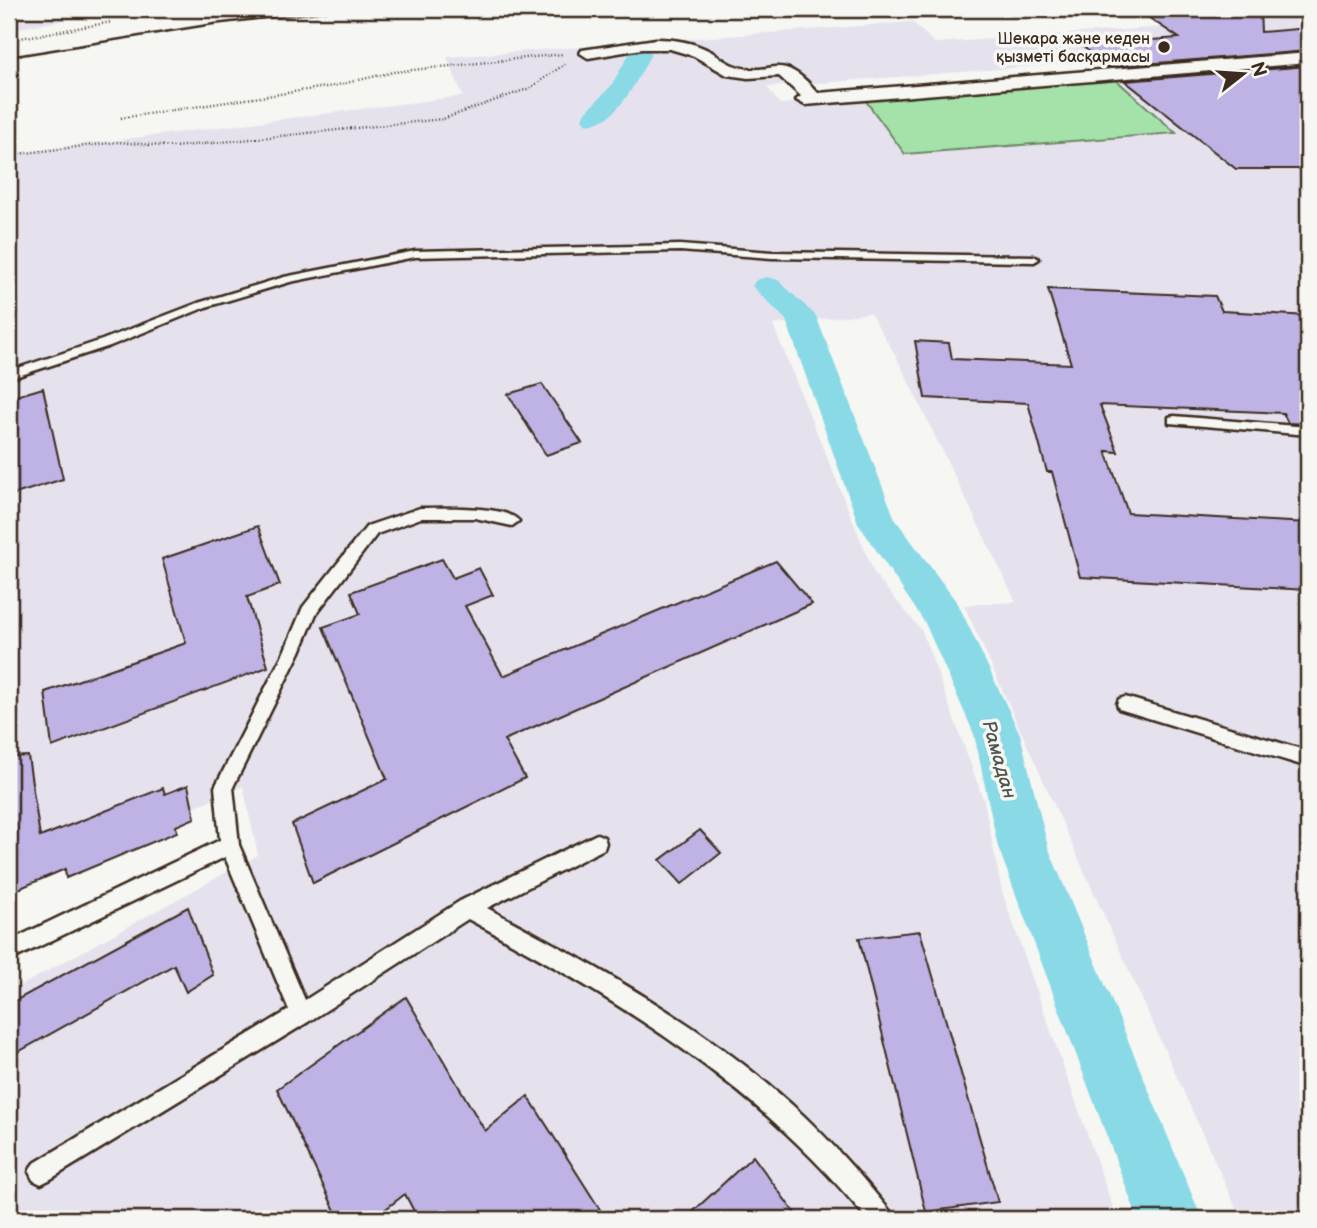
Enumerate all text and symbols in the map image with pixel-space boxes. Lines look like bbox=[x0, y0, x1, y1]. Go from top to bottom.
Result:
place label: Шекара және кеден қызметі басқармасы bbox=[996, 30, 1150, 67]
north arrow bbox=[1208, 38, 1278, 108]
marker: Шекара және кеден қызметі басқармасы bbox=[1156, 39, 1172, 55]
text: N bbox=[1245, 59, 1271, 80]
water label: Рамадан bbox=[976, 718, 1021, 802]

